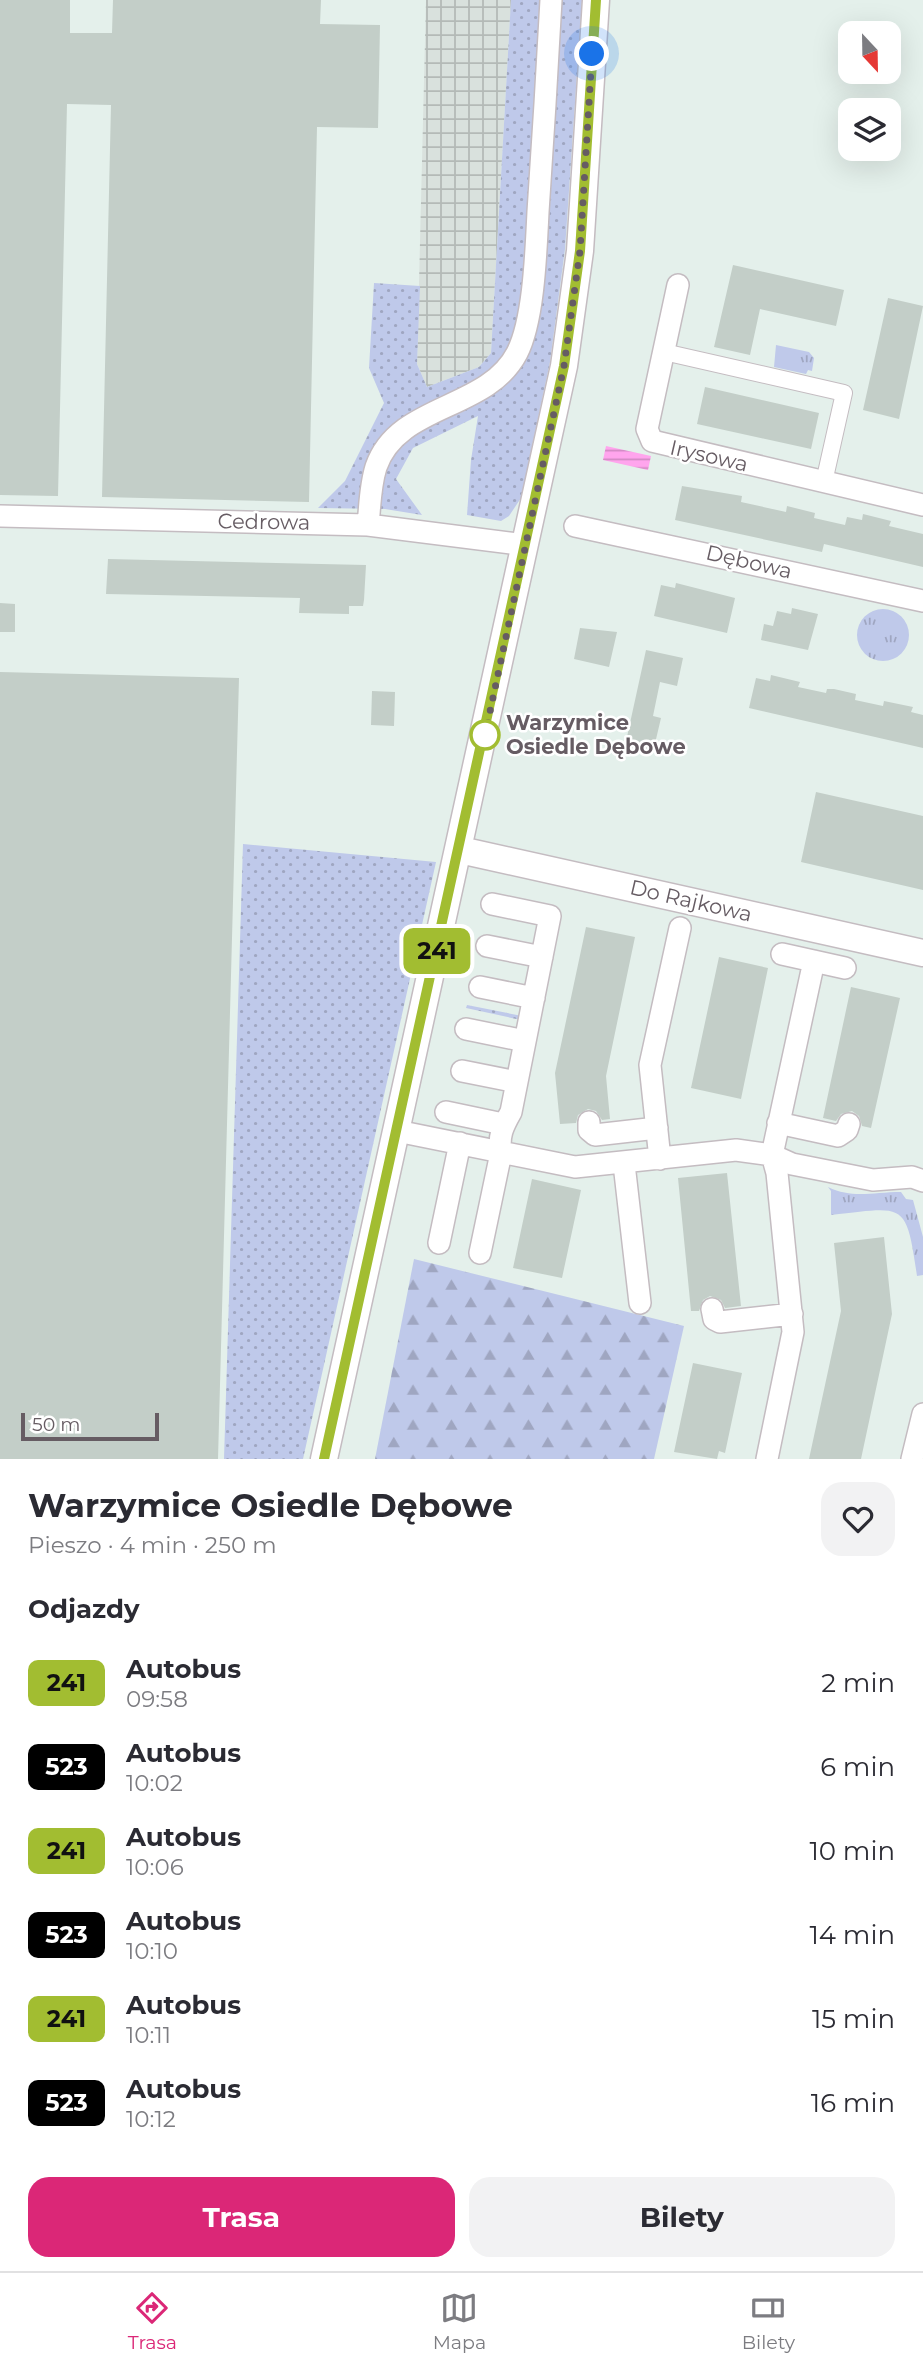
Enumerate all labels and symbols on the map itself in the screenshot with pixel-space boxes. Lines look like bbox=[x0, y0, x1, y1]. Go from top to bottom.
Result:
north arrow bbox=[838, 21, 901, 84]
your location bbox=[574, 36, 609, 71]
street label: Irysowa bbox=[668, 434, 751, 477]
street label: Cedrowa bbox=[217, 508, 311, 535]
street label: Dębowa bbox=[704, 539, 795, 584]
place label: Warzymice Osiedle Dębowe bbox=[506, 710, 686, 759]
marker: Warzymice Osiedle Dębowe bbox=[470, 720, 500, 750]
street label: Do Rajkowa bbox=[628, 874, 755, 927]
line badge: 241 bbox=[397, 928, 477, 974]
scale bar bbox=[21, 1410, 159, 1442]

